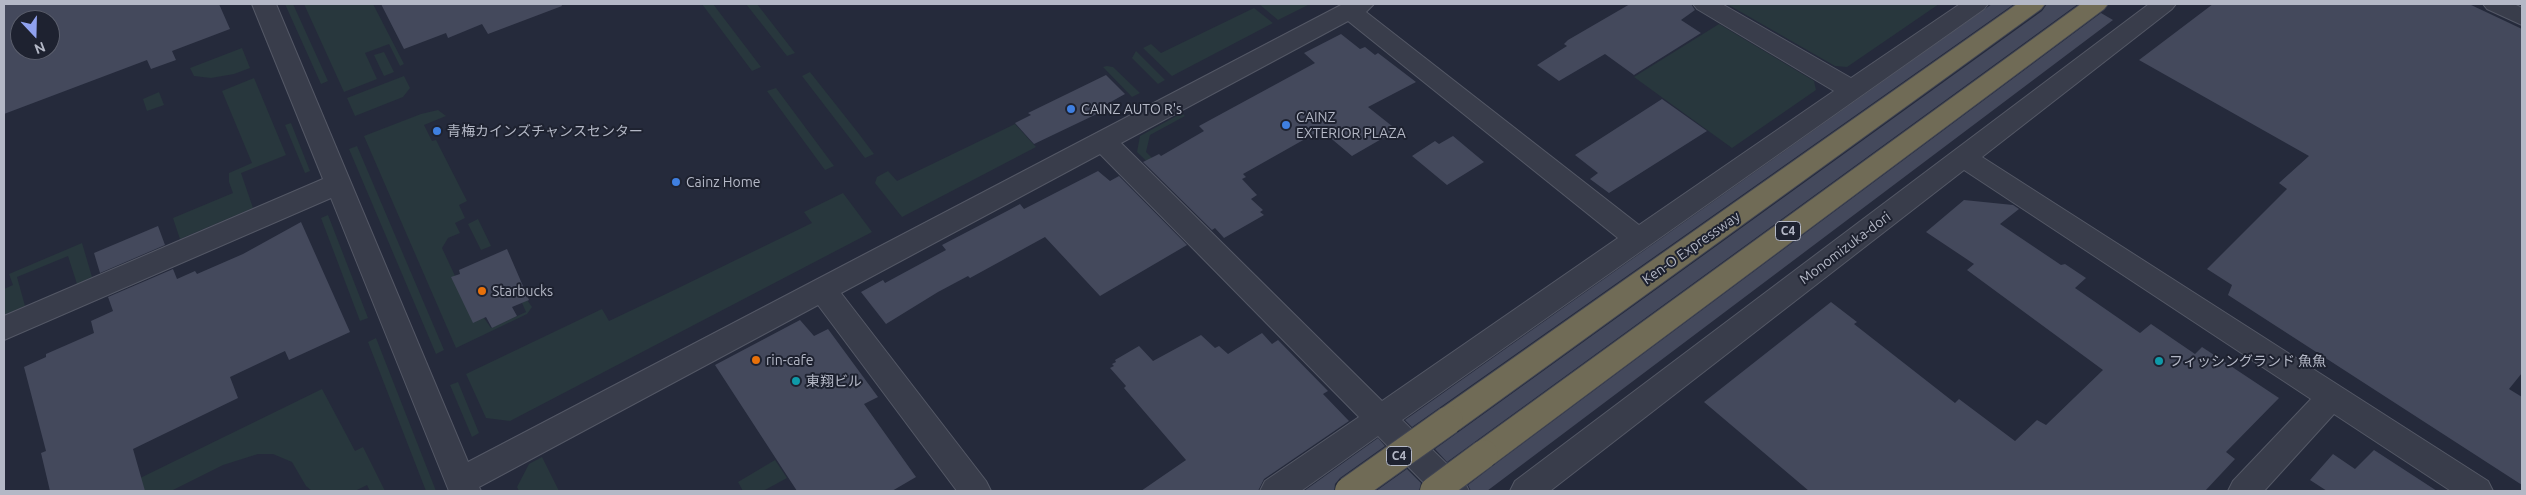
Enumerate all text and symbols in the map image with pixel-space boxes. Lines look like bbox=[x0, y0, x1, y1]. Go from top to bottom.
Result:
north arrow bbox=[10, 10, 60, 60]
text: N bbox=[32, 39, 48, 57]
place label: CAINZ AUTO R's bbox=[1081, 101, 1182, 117]
marker: CAINZ AUTO R's bbox=[1065, 103, 1077, 115]
place label: CAINZ EXTERIOR PLAZA bbox=[1296, 109, 1406, 142]
marker: CAINZ EXTERIOR PLAZA bbox=[1280, 119, 1292, 131]
place label: 青梅カインズチャンスセンター bbox=[447, 123, 643, 139]
marker: 青梅カインズチャンスセンター bbox=[431, 125, 443, 137]
place label: Cainz Home bbox=[686, 174, 761, 190]
marker: Cainz Home bbox=[670, 176, 682, 188]
street label: Ken-O Expressway bbox=[1639, 208, 1743, 288]
street label: Monomizuka-dori bbox=[1796, 208, 1894, 288]
road number: C4 bbox=[1776, 222, 1800, 240]
place label: Starbucks bbox=[492, 283, 553, 299]
marker: Starbucks bbox=[476, 285, 488, 297]
place label: rin-cafe bbox=[766, 352, 813, 368]
place label: フィッシングランド 魚魚 bbox=[2169, 353, 2326, 369]
marker: rin-cafe bbox=[750, 354, 762, 366]
marker: フィッシングランド 魚魚 bbox=[2153, 355, 2165, 367]
place label: 東翔ビル bbox=[806, 373, 862, 389]
marker: 東翔ビル bbox=[790, 375, 802, 387]
road number: C4 bbox=[1386, 446, 1412, 466]

